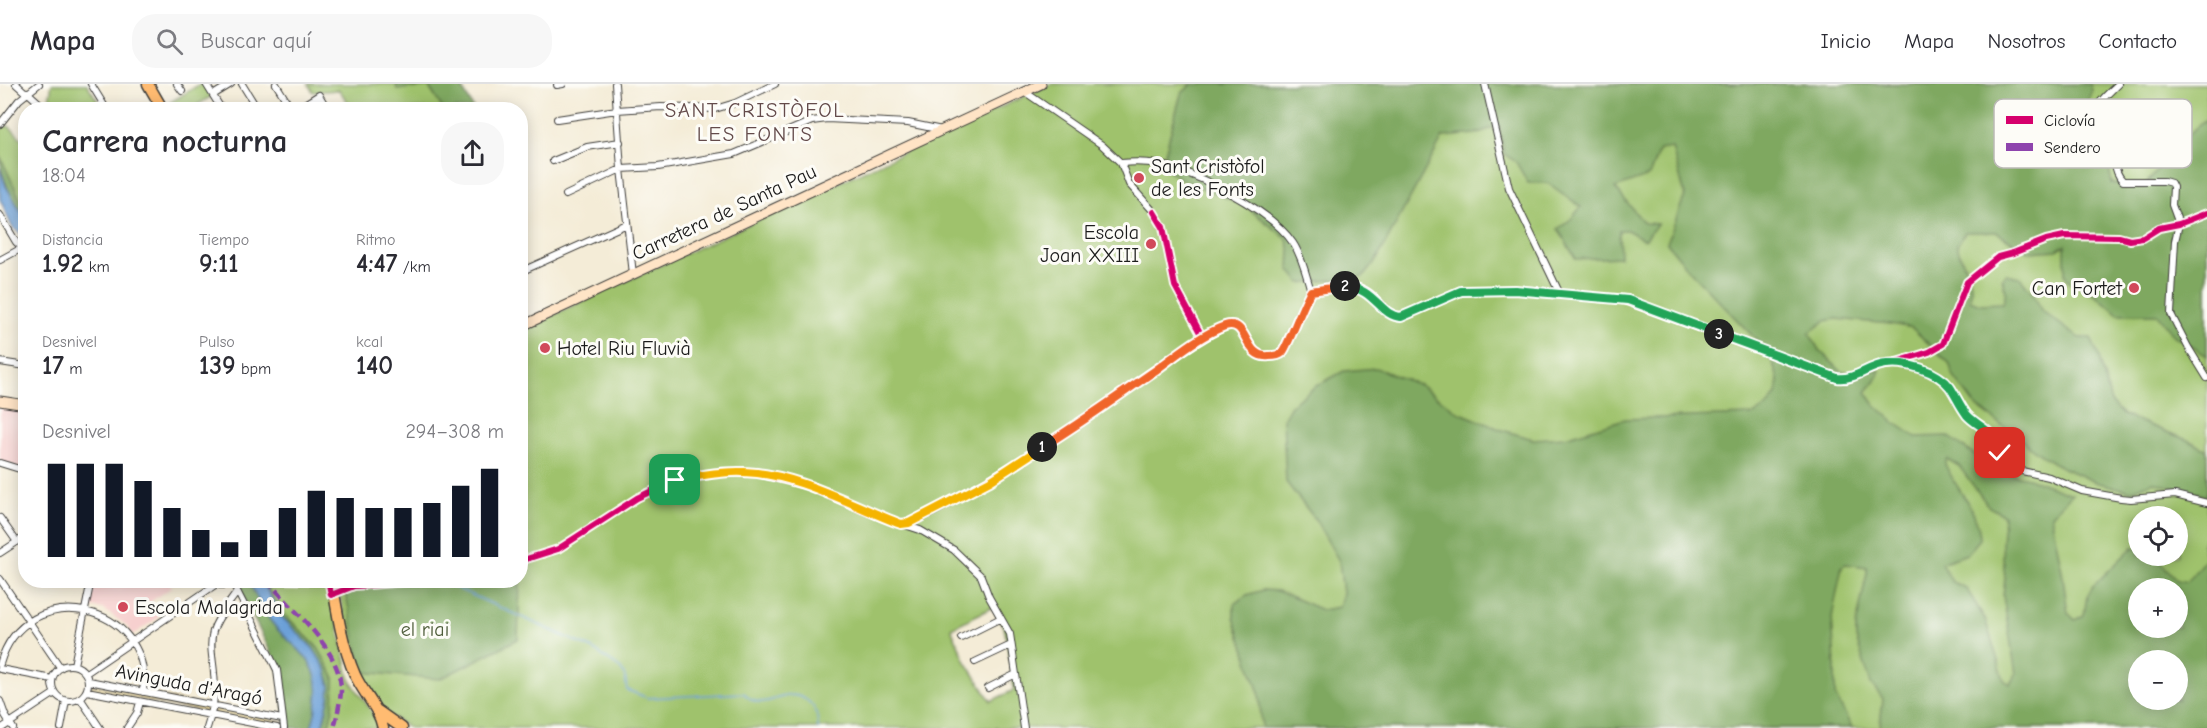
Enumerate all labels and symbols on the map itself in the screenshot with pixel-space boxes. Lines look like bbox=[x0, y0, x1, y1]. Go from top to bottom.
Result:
district label: SANT CRISTÒFOL LES FONTS bbox=[665, 98, 845, 146]
legend bbox=[1994, 99, 2192, 168]
text: Ciclovía bbox=[2044, 112, 2096, 130]
text: Sendero bbox=[2044, 139, 2101, 157]
place label: Sant Cristòfol de les Fonts bbox=[1151, 155, 1265, 201]
street label: Carretera de Santa Pau bbox=[628, 160, 820, 265]
marker: Sant Cristòfol de les Fonts bbox=[1132, 171, 1146, 185]
place label: Escola Joan XXIII bbox=[1040, 221, 1139, 267]
marker: Escola Joan XXIII bbox=[1144, 237, 1158, 251]
pin: 2 bbox=[1330, 271, 1360, 301]
place label: Can Fortet bbox=[2032, 277, 2123, 300]
marker: Can Fortet bbox=[2127, 281, 2141, 295]
pin: 3 bbox=[1704, 319, 1734, 349]
place label: Hotel Riu Fluvià bbox=[557, 337, 691, 360]
marker: Hotel Riu Fluvià bbox=[538, 341, 552, 355]
pin bbox=[1974, 427, 2025, 478]
pin: 1 bbox=[1027, 432, 1057, 462]
pin bbox=[649, 454, 700, 505]
place label: Escola Malagrida bbox=[135, 596, 283, 619]
marker: Escola Malagrida bbox=[116, 600, 130, 614]
park label: el riai bbox=[401, 618, 449, 641]
street label: Avinguda d'Aragó bbox=[113, 659, 264, 710]

